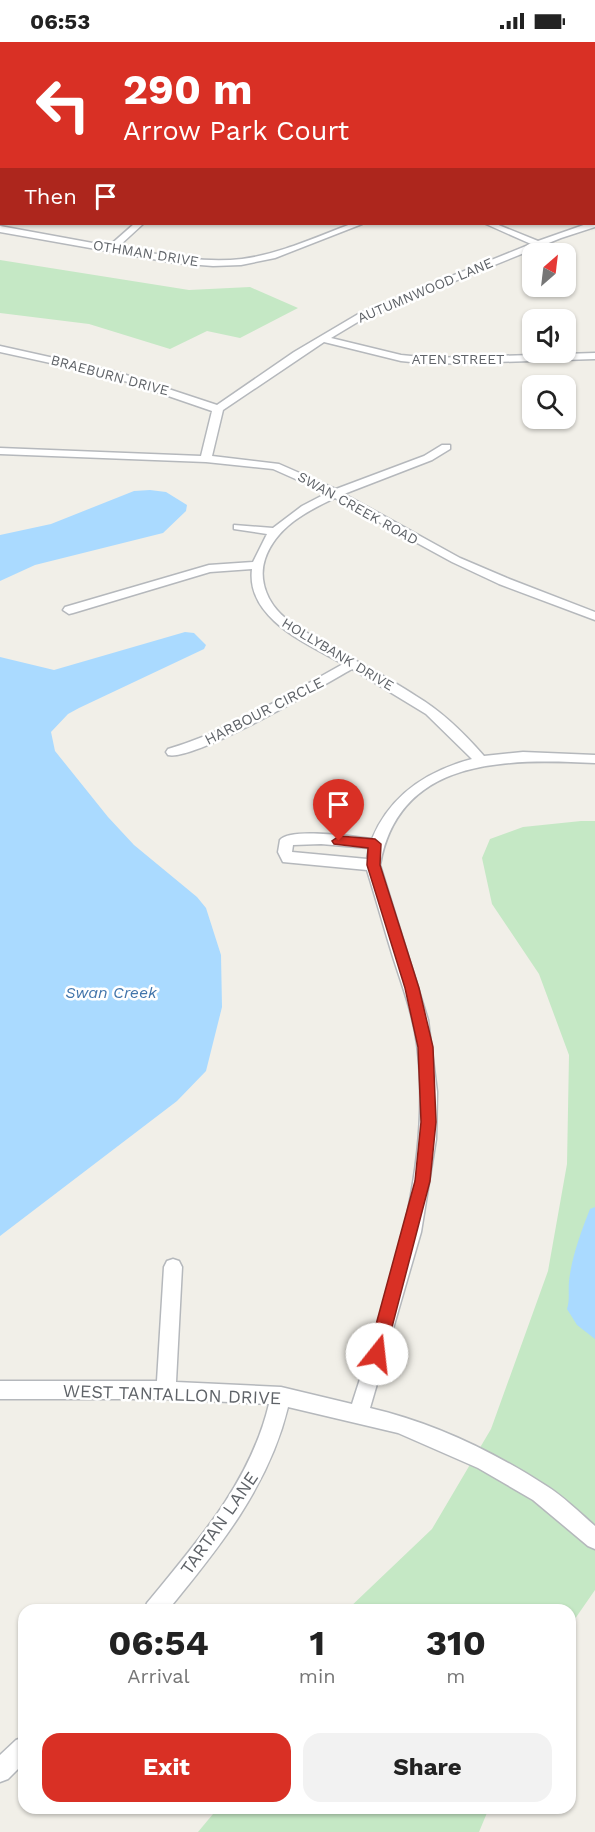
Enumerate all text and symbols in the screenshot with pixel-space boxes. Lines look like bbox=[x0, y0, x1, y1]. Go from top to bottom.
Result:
text: 06:53 bbox=[30, 9, 90, 34]
text: 290 m bbox=[123, 65, 253, 114]
icon: left bbox=[24, 66, 102, 144]
text: Arrow Park Court bbox=[123, 115, 349, 147]
icon: arrive bbox=[89, 180, 122, 213]
text: Then bbox=[24, 184, 77, 209]
street label: OTHMAN DRIVE bbox=[92, 237, 200, 269]
north arrow bbox=[522, 243, 576, 297]
map controls bbox=[522, 243, 576, 429]
street label: AUTUMNWOOD LANE bbox=[355, 254, 495, 326]
button: sound bbox=[522, 309, 576, 363]
street label: ATEN STREET bbox=[411, 351, 505, 367]
street label: BRAEBURN DRIVE bbox=[49, 352, 171, 398]
button: search bbox=[522, 375, 576, 429]
street label: SWAN CREEK ROAD bbox=[295, 468, 421, 548]
street label: HOLLYBANK DRIVE bbox=[279, 614, 397, 694]
street label: HARBOUR CIRCLE bbox=[202, 673, 326, 749]
pin bbox=[313, 779, 364, 841]
icon: arrive bbox=[322, 788, 355, 821]
water label: Swan Creek bbox=[65, 983, 158, 1002]
position arrow bbox=[345, 1322, 409, 1386]
street label: WEST TANTALLON DRIVE bbox=[62, 1380, 282, 1408]
street label: TARTAN LANE bbox=[176, 1468, 262, 1578]
text: 06:54 bbox=[108, 1622, 209, 1664]
text: 1 bbox=[309, 1622, 325, 1664]
text: 310 bbox=[426, 1622, 486, 1664]
text: Arrival bbox=[127, 1664, 190, 1688]
text: min bbox=[299, 1664, 336, 1688]
text: m bbox=[446, 1664, 465, 1688]
button: Exit bbox=[42, 1733, 291, 1802]
button: Share bbox=[303, 1733, 552, 1802]

